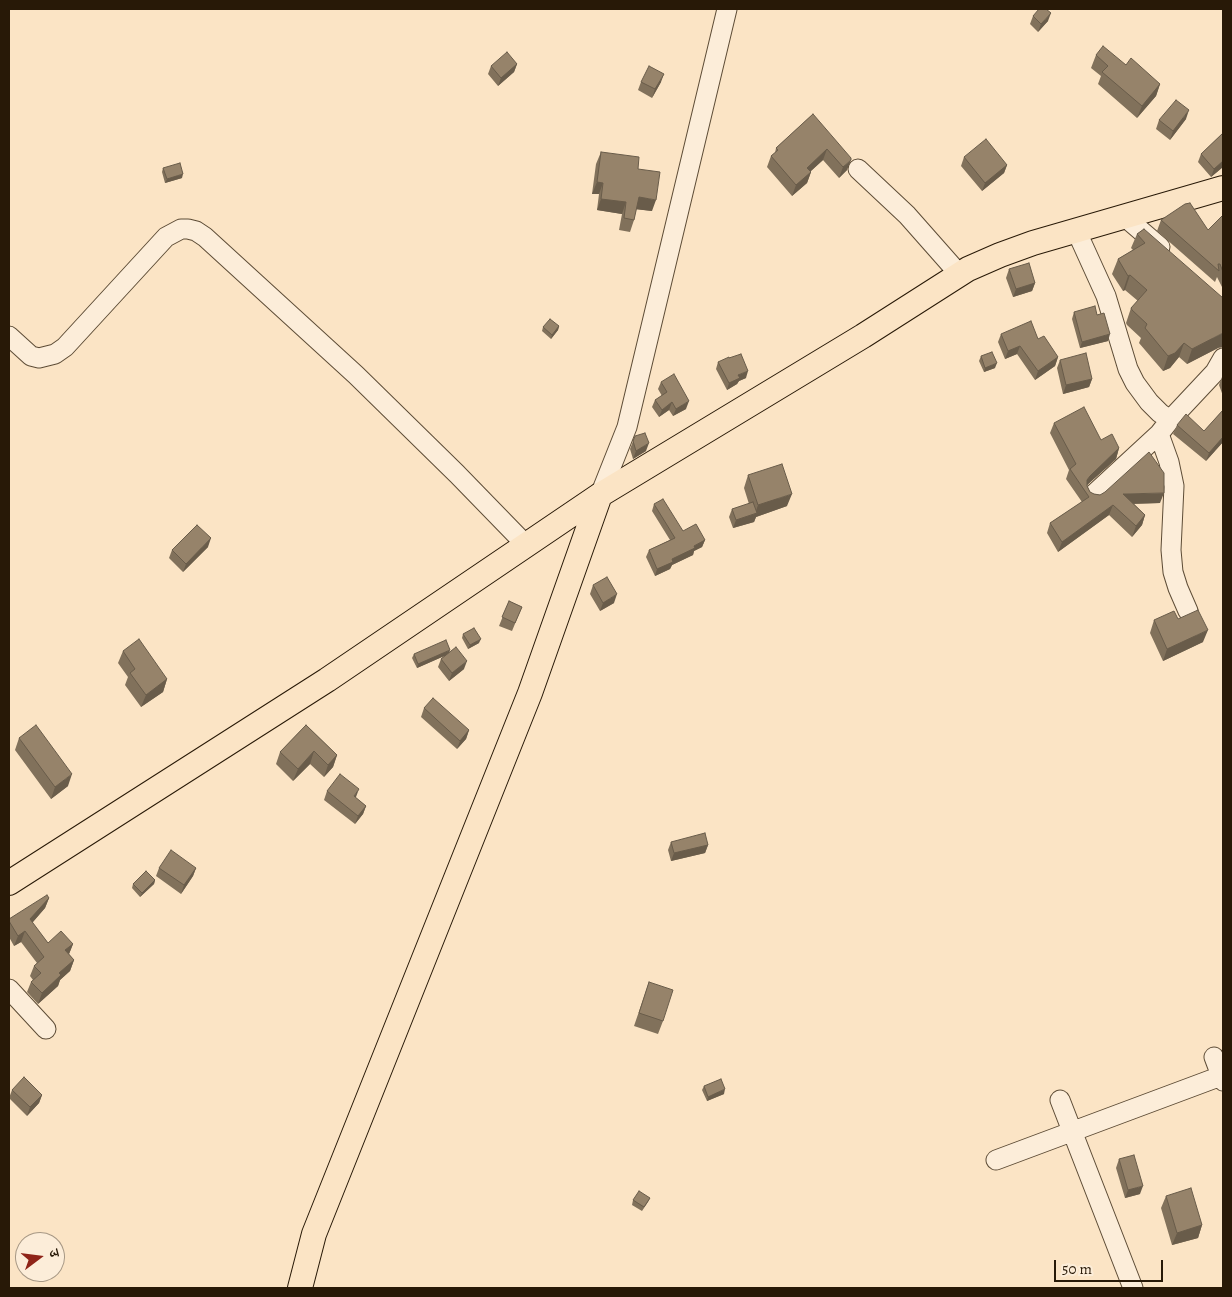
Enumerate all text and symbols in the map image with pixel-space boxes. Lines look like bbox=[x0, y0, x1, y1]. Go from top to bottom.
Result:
north arrow bbox=[15, 1232, 65, 1282]
text: उ bbox=[44, 1247, 64, 1259]
scale bar bbox=[1057, 1250, 1166, 1282]
text: 50 m bbox=[1062, 1259, 1092, 1279]

